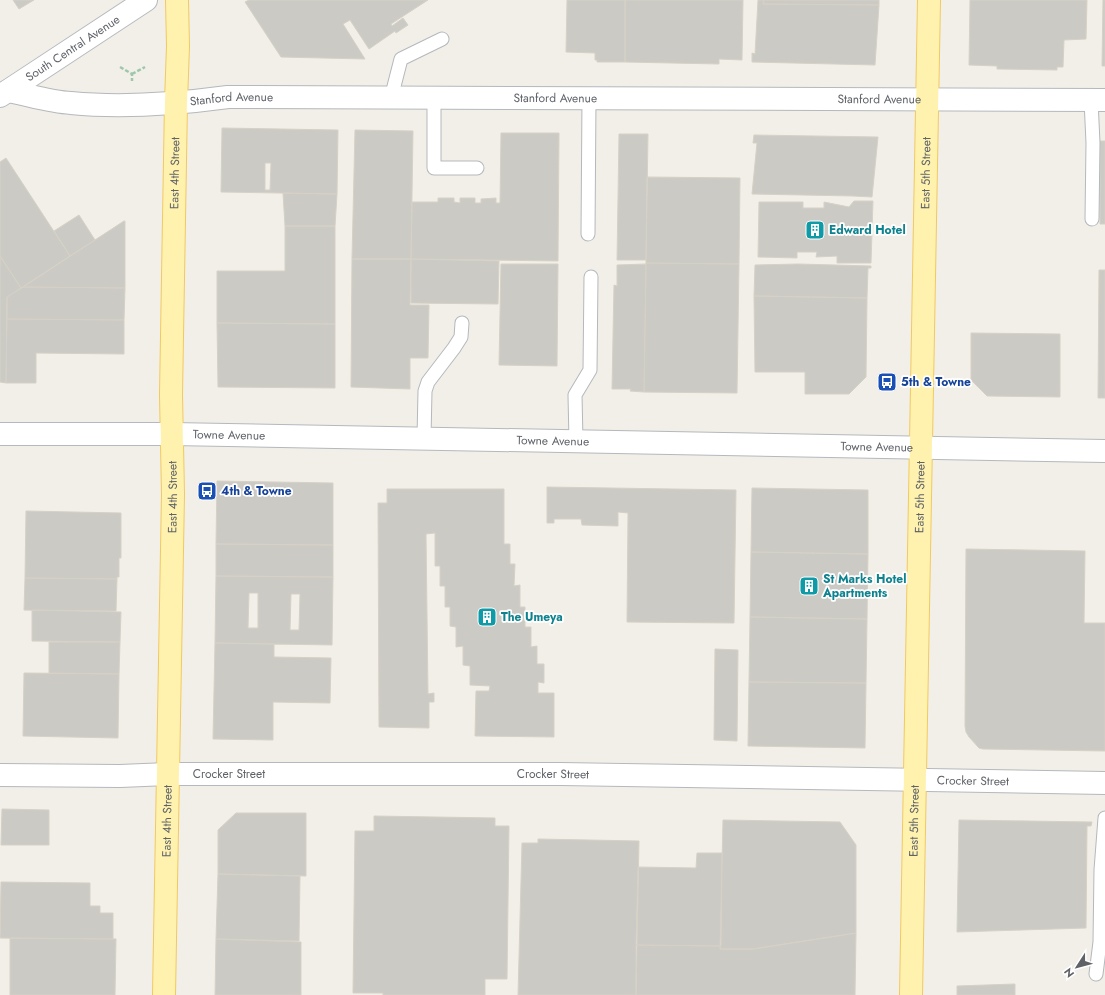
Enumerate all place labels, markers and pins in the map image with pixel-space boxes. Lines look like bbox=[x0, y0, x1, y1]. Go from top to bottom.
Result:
building icon: Edward Hotel bbox=[804, 219, 826, 241]
place label: Edward Hotel bbox=[829, 221, 906, 239]
bus stop icon: 5th & Towne bbox=[876, 371, 898, 393]
place label: 5th & Towne bbox=[901, 373, 971, 391]
bus stop icon: 4th & Towne bbox=[196, 480, 218, 502]
place label: 4th & Towne bbox=[221, 482, 292, 500]
place label: St Marks Hotel Apartments bbox=[822, 570, 906, 602]
building icon: St Marks Hotel Apartments bbox=[798, 575, 820, 597]
building icon: The Umeya bbox=[476, 606, 498, 628]
place label: The Umeya bbox=[501, 608, 563, 626]

